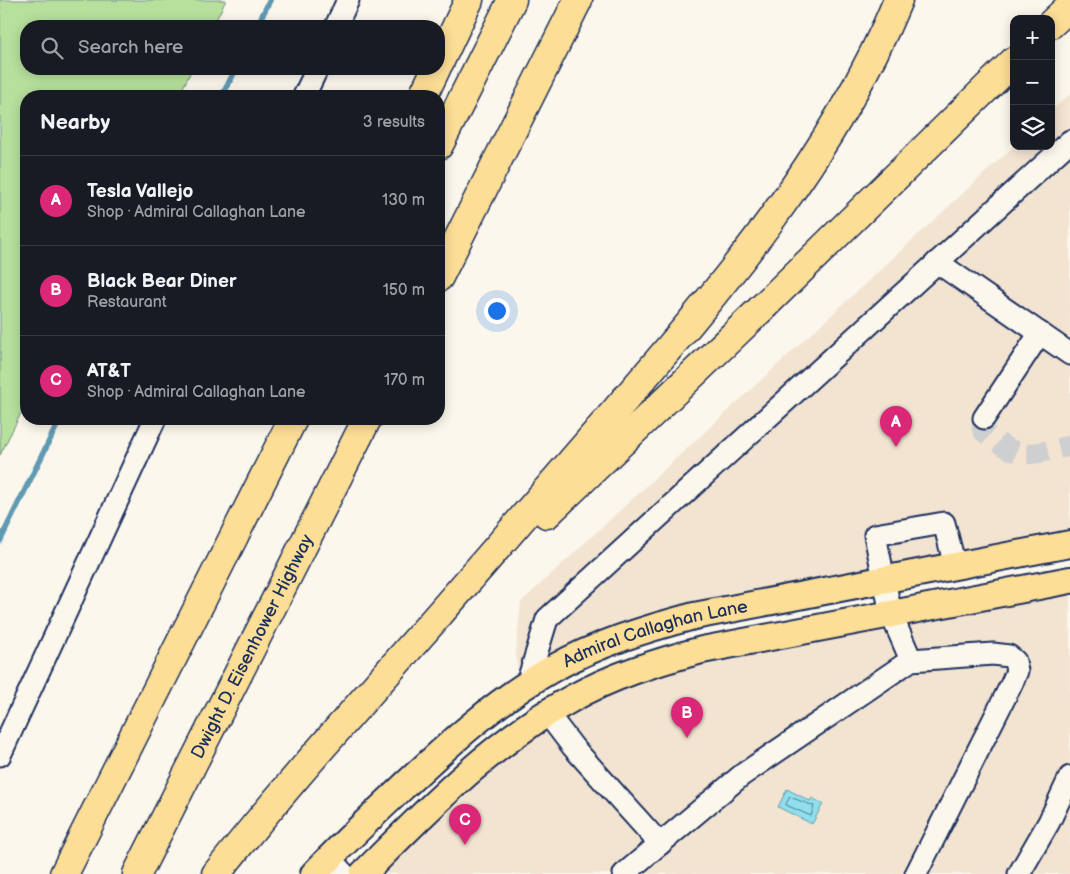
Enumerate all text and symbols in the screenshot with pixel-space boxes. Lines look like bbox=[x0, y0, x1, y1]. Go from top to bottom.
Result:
map controls bbox=[1010, 15, 1055, 150]
button: + bbox=[1010, 15, 1055, 60]
search box bbox=[20, 20, 445, 75]
icon: search bbox=[38, 34, 66, 62]
text: Search here bbox=[78, 36, 183, 59]
button: − bbox=[1010, 60, 1055, 105]
button: layers bbox=[1010, 105, 1055, 150]
text: Nearby bbox=[40, 110, 110, 135]
text: 3 results bbox=[363, 113, 425, 132]
text: Tesla Vallejo bbox=[87, 180, 193, 203]
text: A bbox=[51, 191, 61, 210]
text: 130 m bbox=[382, 191, 425, 210]
text: Shop · Admiral Callaghan Lane bbox=[87, 203, 306, 222]
text: Black Bear Diner bbox=[87, 270, 236, 293]
text: B bbox=[50, 281, 62, 300]
text: 150 m bbox=[383, 281, 425, 300]
text: Restaurant bbox=[87, 293, 167, 312]
your location bbox=[484, 298, 510, 324]
text: AT&T bbox=[87, 360, 131, 383]
text: C bbox=[50, 371, 62, 390]
text: 170 m bbox=[384, 371, 425, 390]
text: Shop · Admiral Callaghan Lane bbox=[87, 383, 306, 402]
pin: A bbox=[880, 406, 912, 447]
street label: Dwight D. Eisenhower Highway bbox=[187, 530, 318, 762]
street label: Admiral Callaghan Lane bbox=[559, 595, 750, 672]
pin: B bbox=[671, 697, 703, 738]
pin: C bbox=[449, 804, 481, 845]

